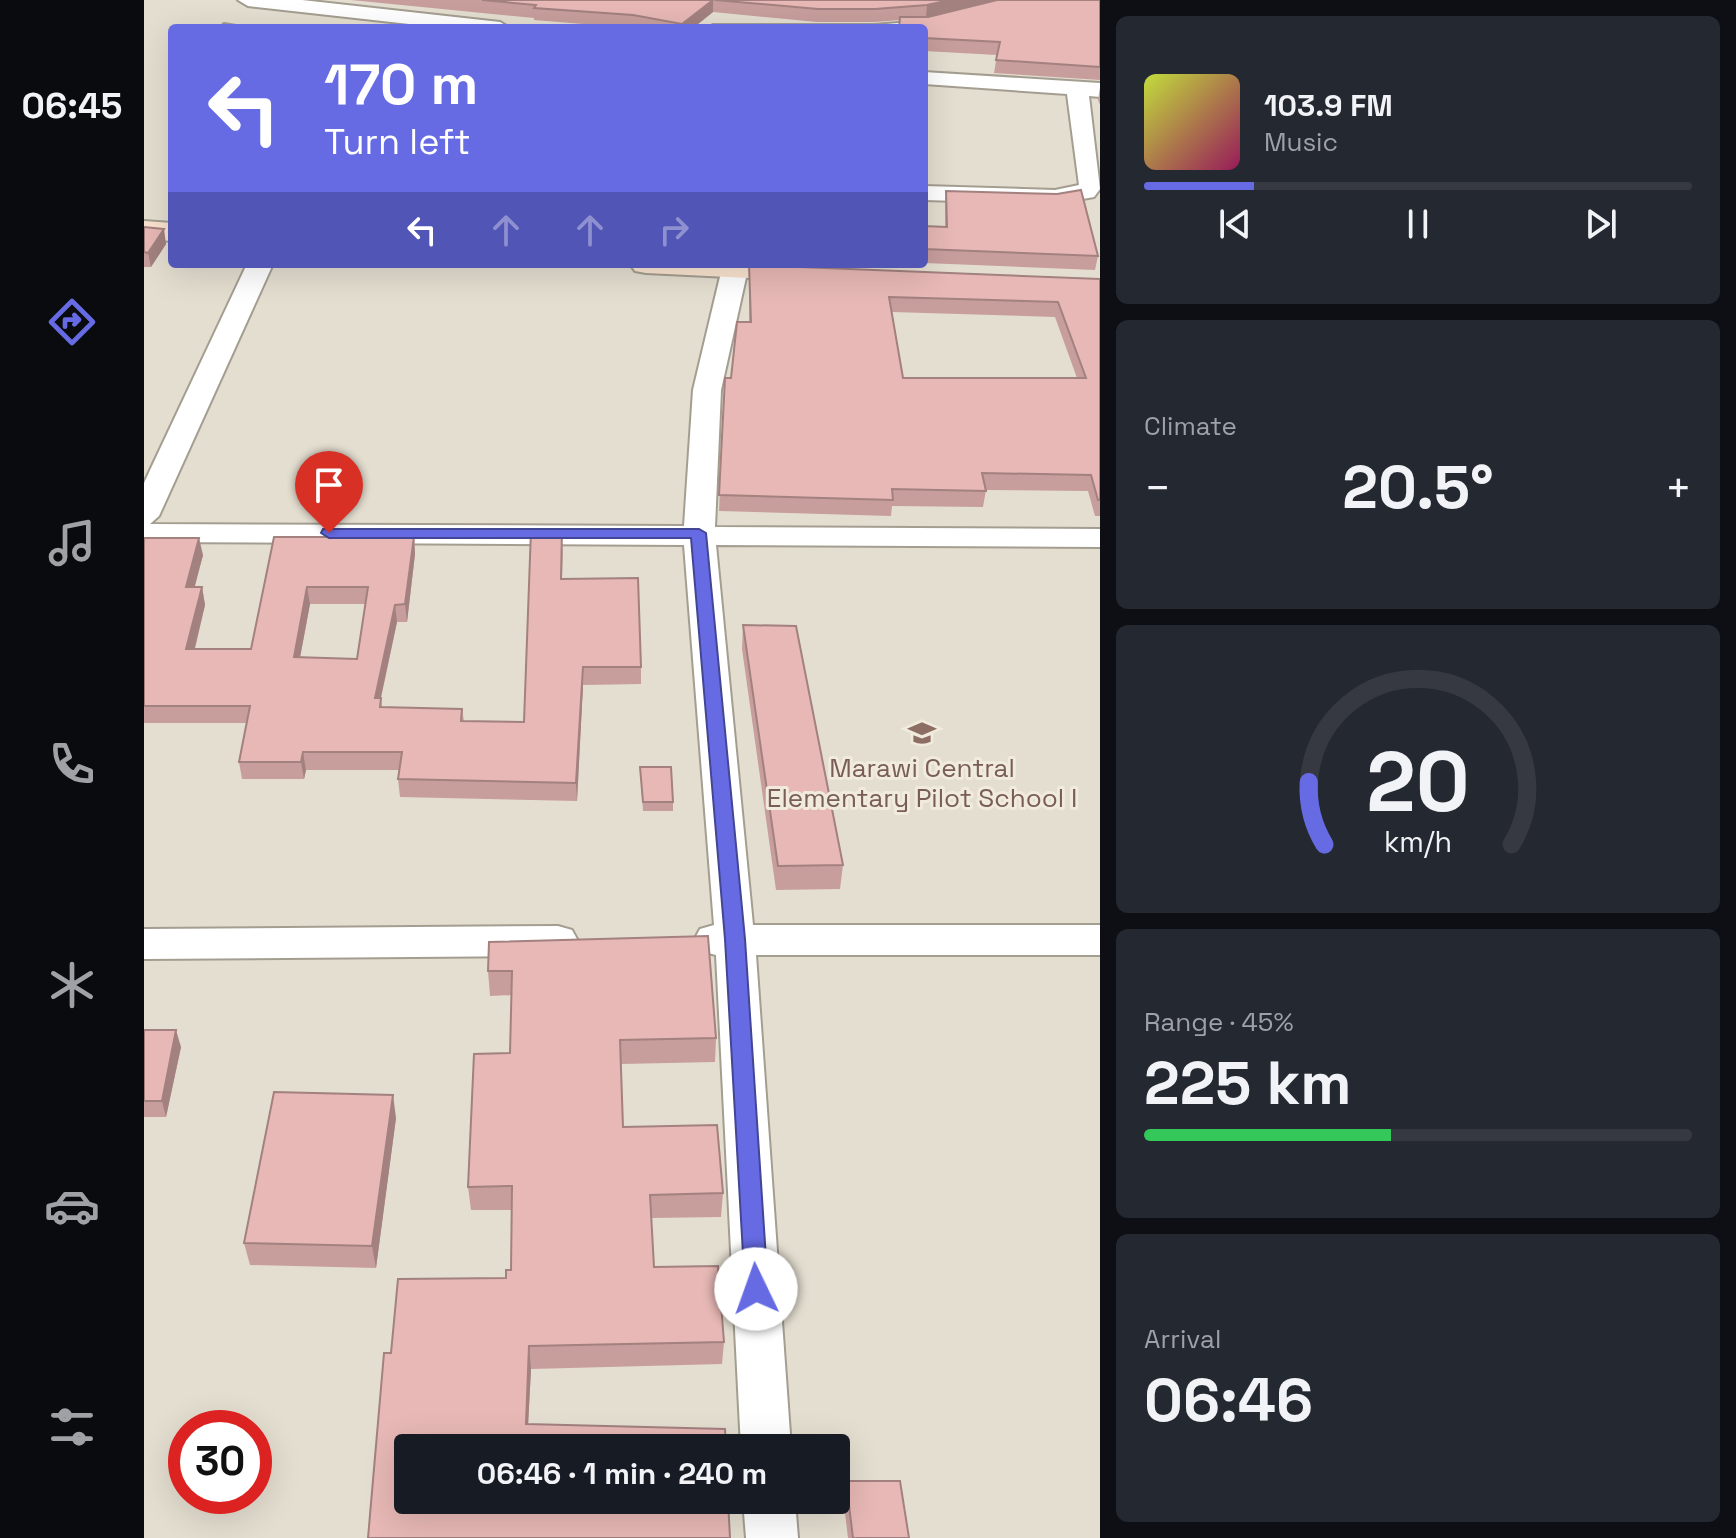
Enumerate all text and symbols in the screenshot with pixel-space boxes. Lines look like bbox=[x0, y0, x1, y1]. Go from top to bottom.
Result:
text: 170 m bbox=[324, 49, 478, 120]
icon: left bbox=[192, 56, 296, 160]
text: 06:45 bbox=[22, 83, 122, 129]
text: 103.9 FM bbox=[1264, 86, 1393, 125]
text: Turn left bbox=[324, 119, 471, 165]
text: Music bbox=[1264, 125, 1338, 159]
icon: previous bbox=[1213, 202, 1257, 246]
icon: pause bbox=[1396, 202, 1440, 246]
icon: next bbox=[1579, 202, 1623, 246]
icon: left bbox=[400, 208, 444, 252]
icon: ahead bbox=[484, 208, 528, 252]
icon: ahead bbox=[568, 208, 612, 252]
icon: right bbox=[652, 208, 696, 252]
icon: directions bbox=[44, 294, 100, 350]
text: Climate bbox=[1144, 409, 1237, 443]
text: 20.5° bbox=[1342, 449, 1494, 526]
pin bbox=[295, 451, 363, 533]
text: − bbox=[1144, 460, 1171, 516]
text: + bbox=[1665, 460, 1692, 516]
icon: arrive bbox=[307, 463, 351, 507]
icon: music bbox=[44, 515, 100, 571]
school or university icon: Marawi Central Elementary Pilot School I bbox=[907, 718, 937, 748]
text: 20 bbox=[1366, 729, 1470, 835]
icon: phone bbox=[44, 736, 100, 792]
place label: Marawi Central Elementary Pilot School I bbox=[767, 751, 1077, 815]
text: km/h bbox=[1384, 824, 1452, 860]
icon: climate bbox=[44, 957, 100, 1013]
text: Range · 45% bbox=[1144, 1005, 1294, 1039]
text: 225 km bbox=[1144, 1045, 1352, 1122]
icon: car bbox=[44, 1178, 100, 1234]
position arrow bbox=[714, 1247, 798, 1331]
text: Arrival bbox=[1144, 1322, 1221, 1356]
text: 06:46 bbox=[1144, 1362, 1313, 1439]
icon: filters bbox=[44, 1399, 100, 1455]
speed limit sign: 30 bbox=[168, 1410, 272, 1514]
text: 06:46 · 1 min · 240 m bbox=[477, 1454, 767, 1493]

